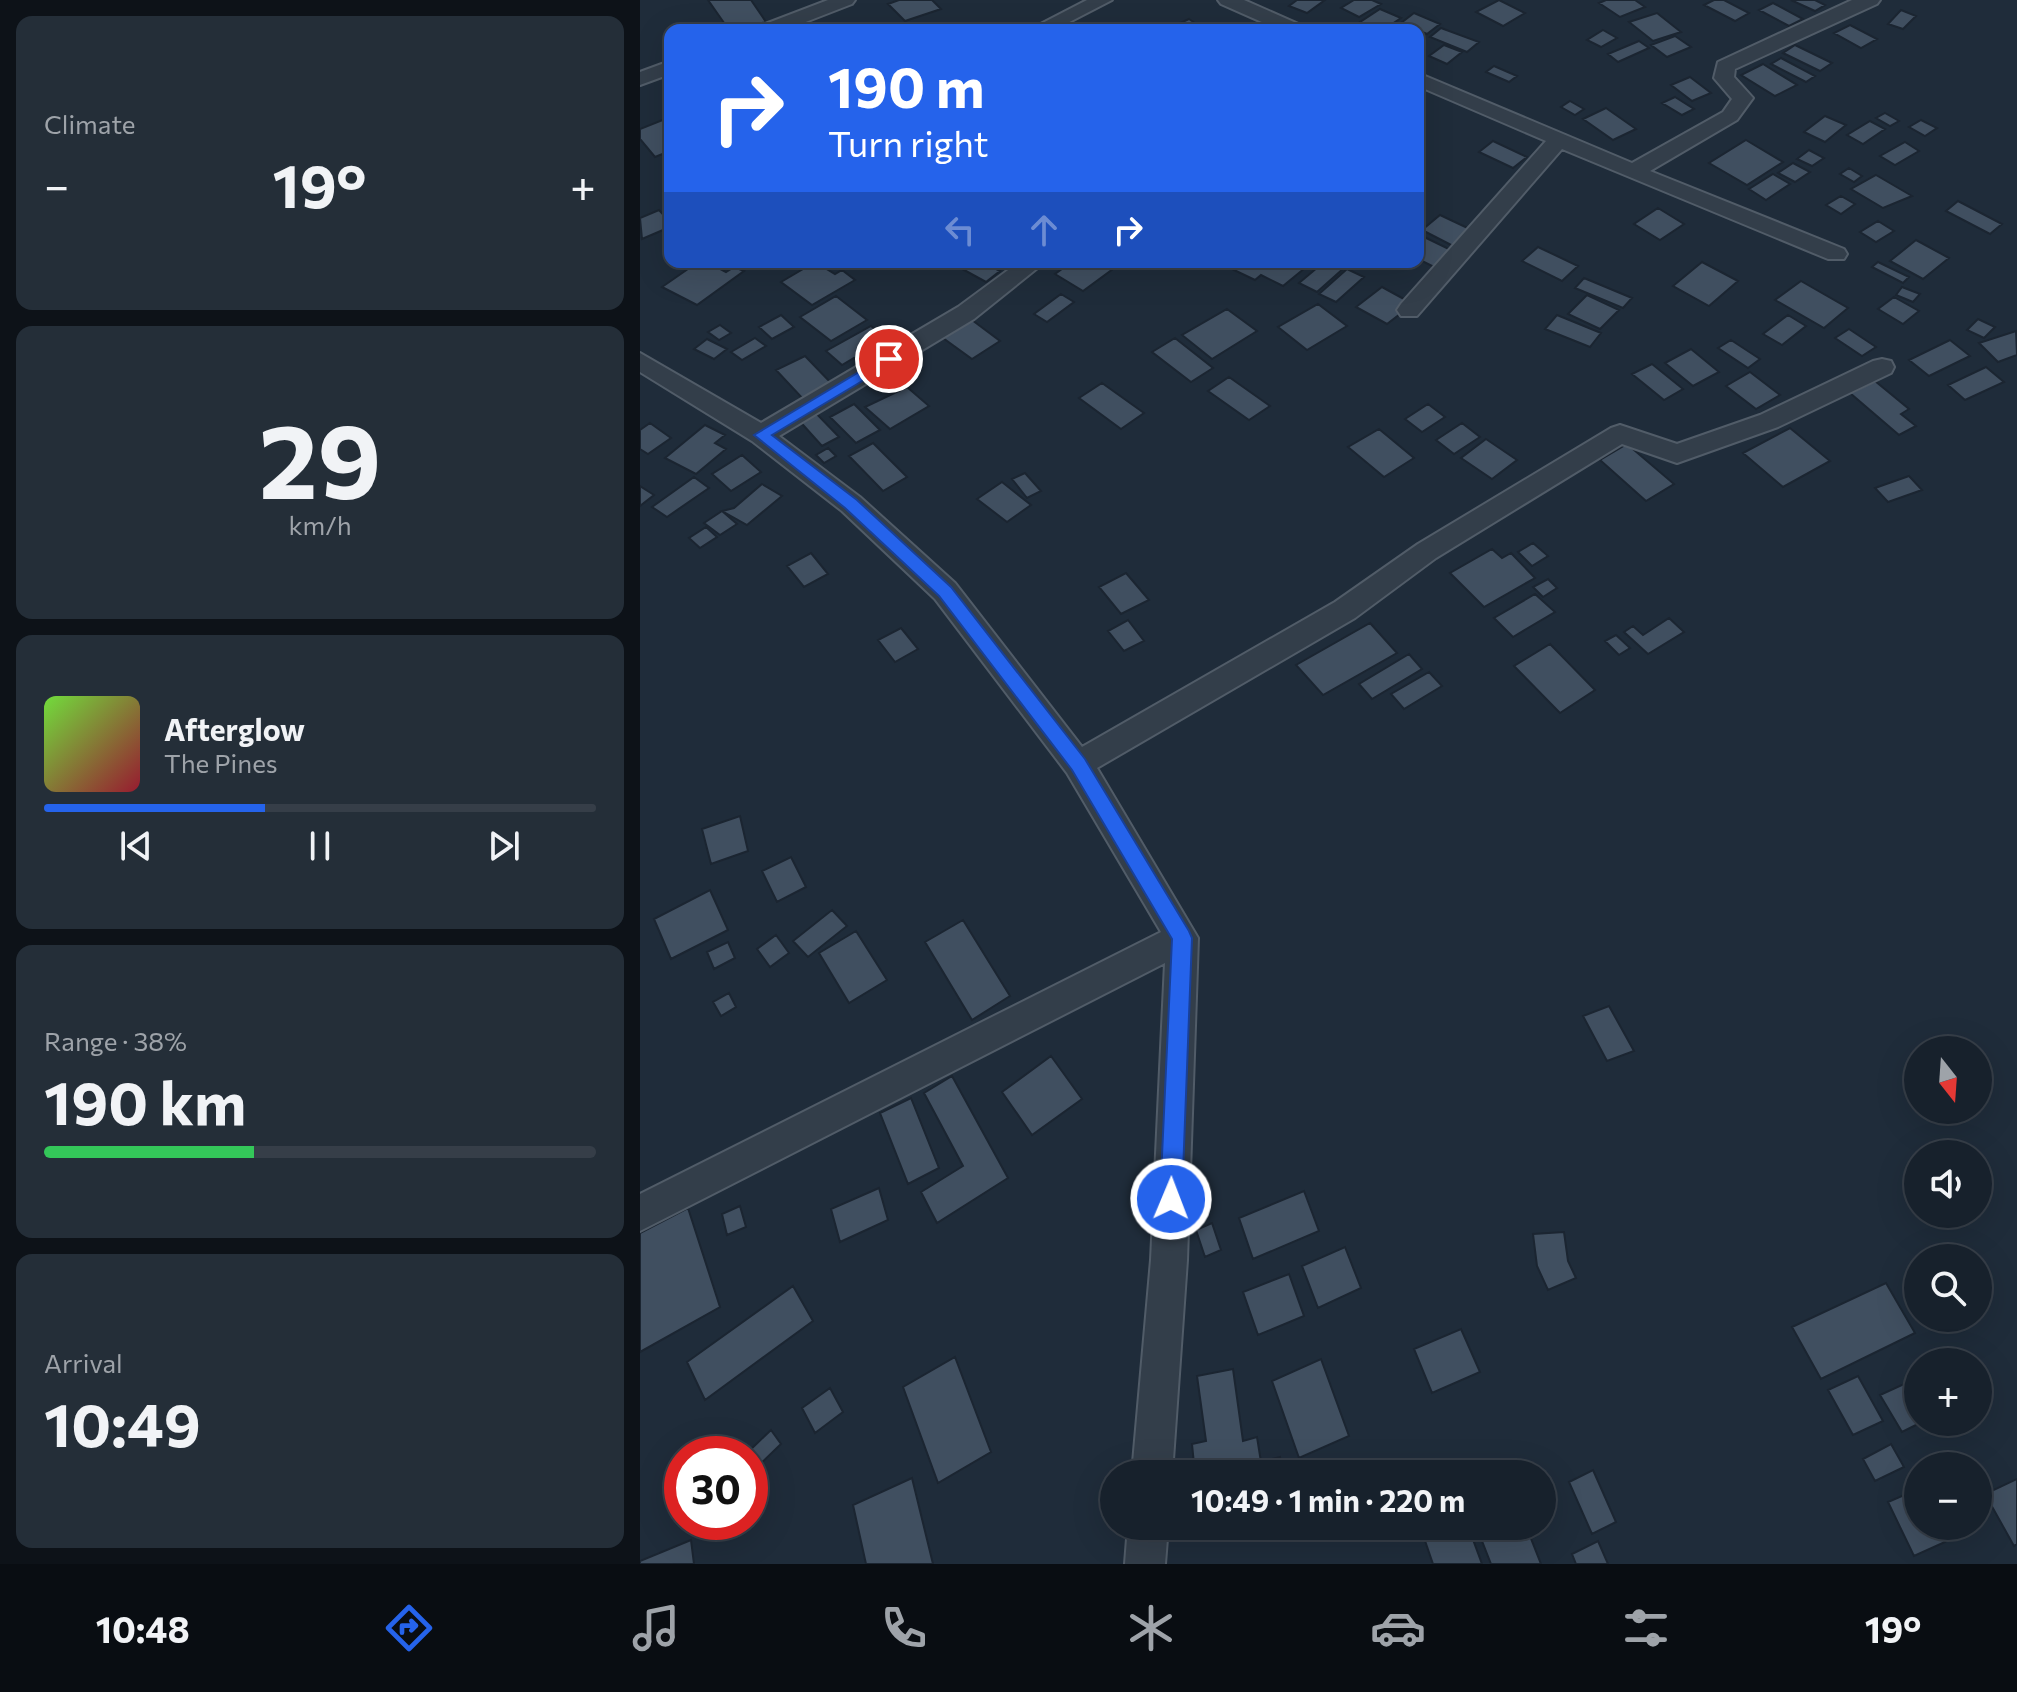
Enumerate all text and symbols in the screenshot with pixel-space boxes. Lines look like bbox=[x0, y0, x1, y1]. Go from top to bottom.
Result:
text: 190 m bbox=[828, 51, 985, 120]
icon: right bbox=[696, 56, 800, 160]
text: Climate bbox=[44, 108, 136, 139]
text: Turn right bbox=[828, 120, 989, 164]
text: 19° bbox=[272, 147, 367, 220]
text: − bbox=[44, 157, 69, 211]
text: + bbox=[570, 157, 596, 211]
icon: left bbox=[938, 208, 982, 252]
icon: ahead bbox=[1022, 208, 1066, 252]
icon: right bbox=[1106, 208, 1150, 252]
pin bbox=[855, 325, 923, 393]
icon: arrive bbox=[867, 337, 911, 381]
text: 29 bbox=[259, 393, 381, 520]
text: km/h bbox=[288, 509, 352, 540]
text: Afterglow bbox=[164, 710, 305, 747]
text: The Pines bbox=[164, 747, 278, 778]
icon: previous bbox=[114, 824, 158, 868]
icon: pause bbox=[298, 824, 342, 868]
icon: next bbox=[482, 824, 526, 868]
text: Range · 38% bbox=[44, 1025, 187, 1056]
north arrow bbox=[1904, 1036, 1992, 1124]
map controls bbox=[1904, 1036, 1992, 1540]
text: 190 km bbox=[44, 1064, 246, 1137]
button: sound bbox=[1904, 1140, 1992, 1228]
position arrow bbox=[1129, 1157, 1213, 1241]
button: search bbox=[1904, 1244, 1992, 1332]
text: Arrival bbox=[44, 1347, 123, 1378]
button: + bbox=[1904, 1348, 1992, 1436]
text: 10:49 bbox=[44, 1386, 201, 1459]
speed limit sign: 30 bbox=[664, 1436, 768, 1540]
button: − bbox=[1904, 1452, 1992, 1540]
text: 10:49 · 1 min · 220 m bbox=[1191, 1481, 1465, 1518]
icon: directions bbox=[381, 1600, 437, 1656]
icon: music bbox=[628, 1600, 684, 1656]
icon: phone bbox=[876, 1600, 932, 1656]
icon: climate bbox=[1123, 1600, 1179, 1656]
icon: car bbox=[1370, 1600, 1426, 1656]
icon: filters bbox=[1618, 1600, 1674, 1656]
text: 10:48 bbox=[96, 1606, 190, 1650]
text: 19° bbox=[1865, 1606, 1921, 1650]

